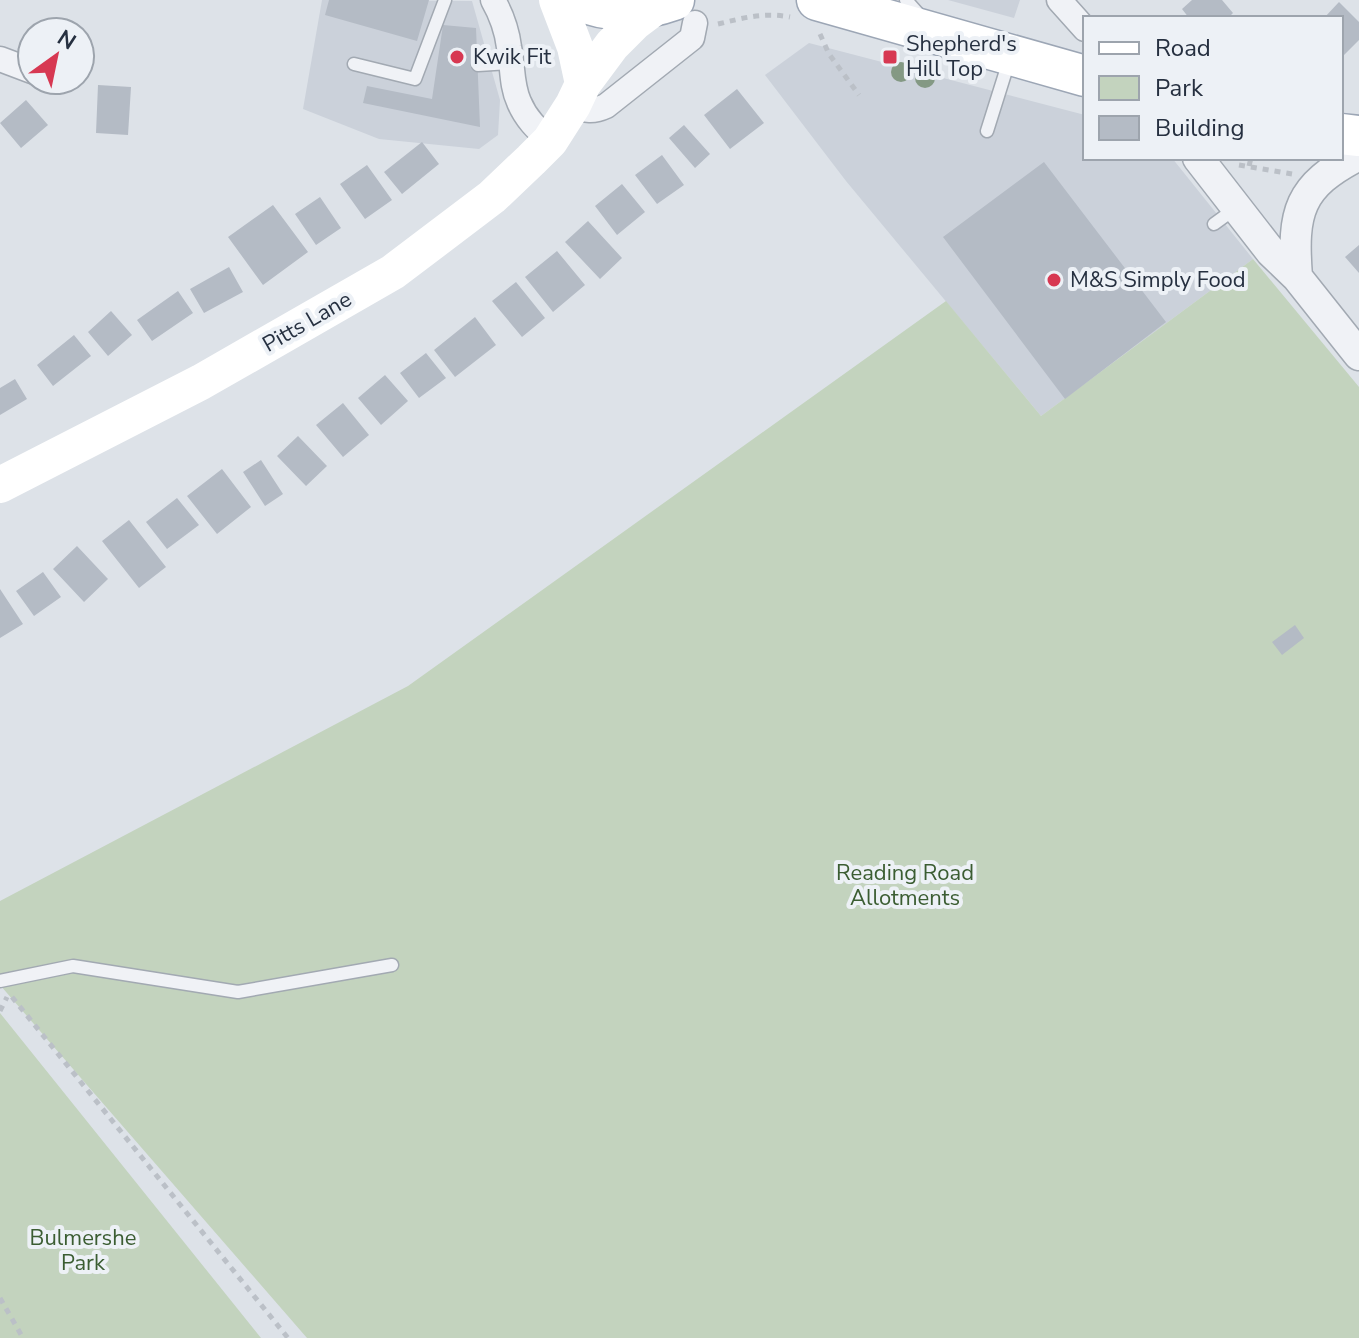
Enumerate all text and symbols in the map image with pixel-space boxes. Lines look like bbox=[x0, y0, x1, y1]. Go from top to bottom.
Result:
north arrow bbox=[16, 16, 96, 96]
legend bbox=[1083, 16, 1343, 160]
text: N bbox=[51, 23, 81, 57]
place label: Shepherd's Hill Top bbox=[906, 29, 1017, 84]
text: Road bbox=[1155, 32, 1211, 64]
place label: Kwik Fit bbox=[473, 42, 552, 72]
marker: Kwik Fit bbox=[448, 48, 466, 66]
marker: Shepherd's Hill Top bbox=[881, 48, 899, 66]
text: Park bbox=[1155, 72, 1204, 104]
text: Building bbox=[1155, 112, 1245, 144]
place label: M&S Simply Food bbox=[1070, 265, 1246, 295]
marker: M&S Simply Food bbox=[1045, 271, 1063, 289]
street label: Pitts Lane bbox=[257, 284, 357, 360]
park label: Reading Road Allotments bbox=[836, 858, 974, 913]
park label: Bulmershe Park bbox=[30, 1223, 136, 1278]

